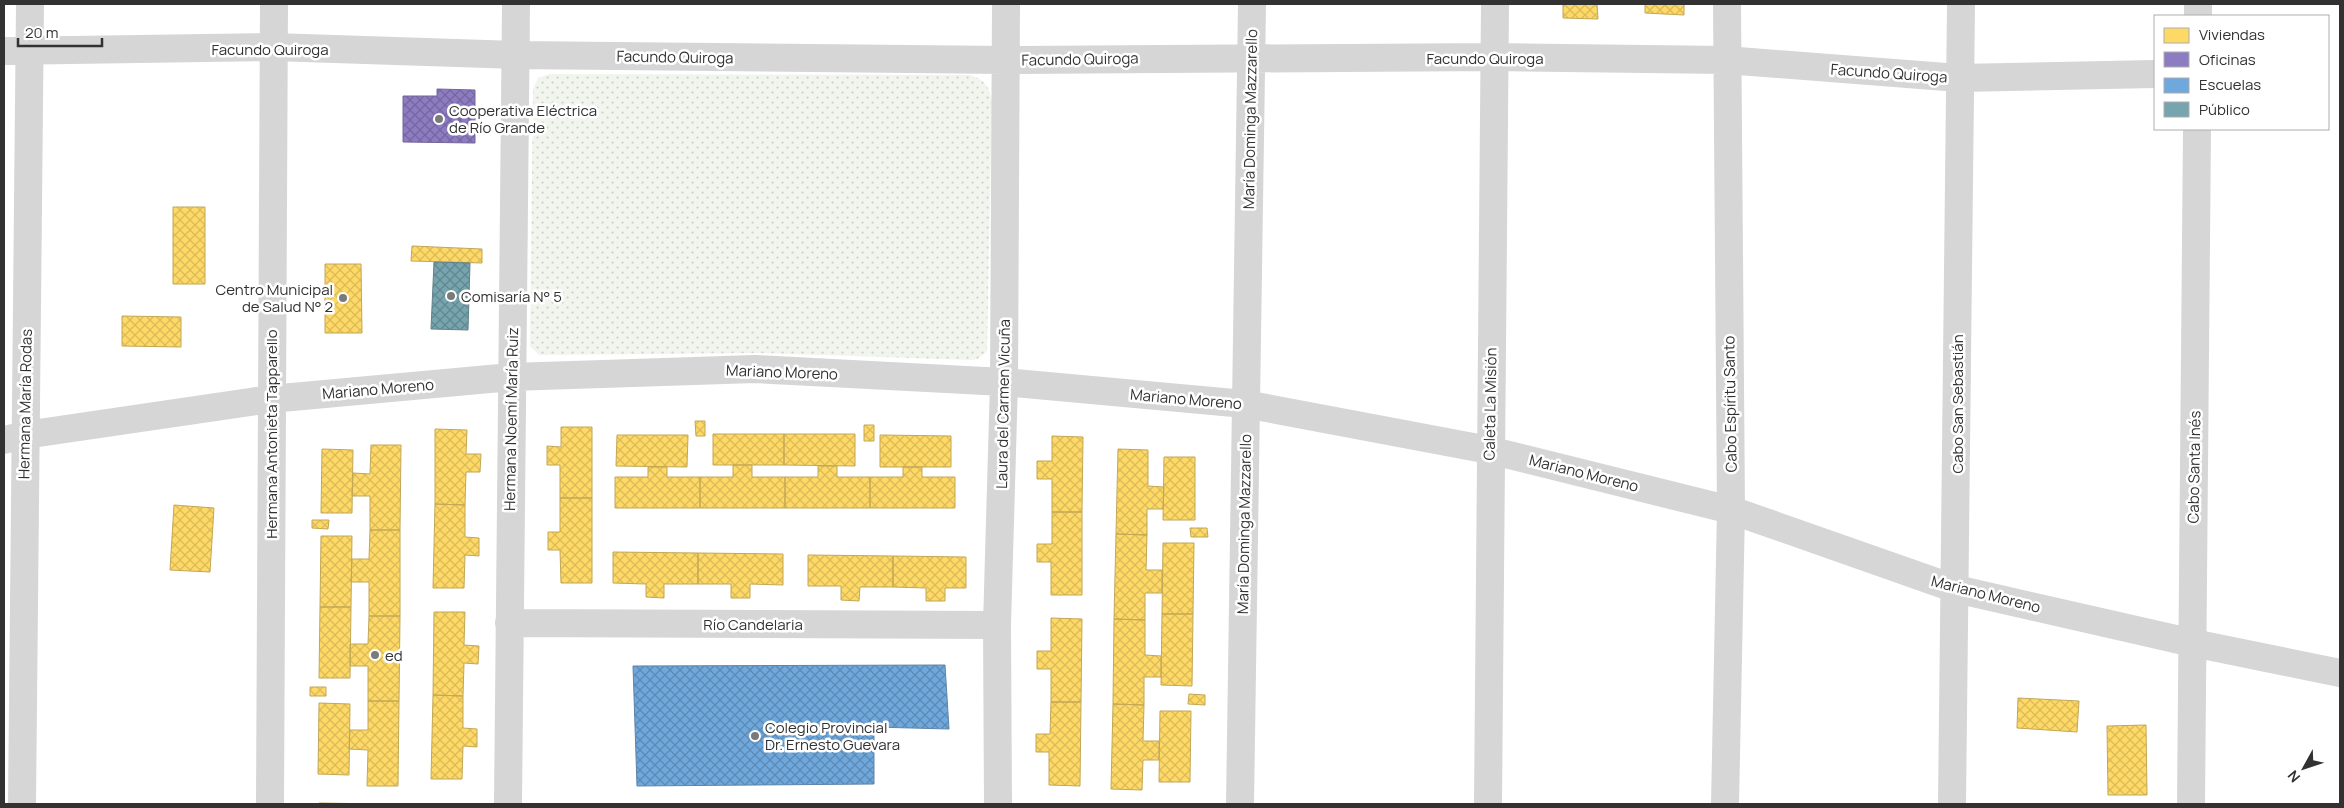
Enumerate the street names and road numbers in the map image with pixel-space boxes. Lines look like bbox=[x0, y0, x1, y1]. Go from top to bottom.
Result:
street label: María Dominga Mazzarello bbox=[1238, 29, 1262, 209]
street label: Facundo Quiroga bbox=[211, 39, 329, 60]
street label: Facundo Quiroga bbox=[616, 45, 734, 69]
street label: Facundo Quiroga bbox=[1021, 47, 1139, 71]
street label: Facundo Quiroga bbox=[1426, 48, 1544, 69]
street label: Facundo Quiroga bbox=[1830, 58, 1948, 88]
street label: Laura del Carmen Vicuña bbox=[991, 319, 1015, 489]
street label: Hermana Noemí María Ruiz bbox=[499, 327, 523, 511]
street label: Hermana María Rodas bbox=[13, 329, 37, 479]
street label: Hermana Antonieta Tapparello bbox=[261, 329, 282, 539]
street label: Cabo San Sebastián bbox=[1947, 334, 1968, 474]
street label: Cabo Espíritu Santo bbox=[1718, 335, 1742, 472]
street label: Caleta La Misión bbox=[1479, 347, 1501, 461]
street label: Mariano Moreno bbox=[726, 360, 838, 384]
street label: Mariano Moreno bbox=[321, 374, 435, 404]
street label: Mariano Moreno bbox=[1129, 384, 1243, 414]
street label: Cabo Santa Inés bbox=[2183, 410, 2205, 524]
street label: María Dominga Mazzarello bbox=[1232, 434, 1256, 614]
street label: Mariano Moreno bbox=[1527, 449, 1641, 497]
street label: Mariano Moreno bbox=[1929, 570, 2043, 618]
street label: Río Candelaria bbox=[703, 614, 803, 635]

